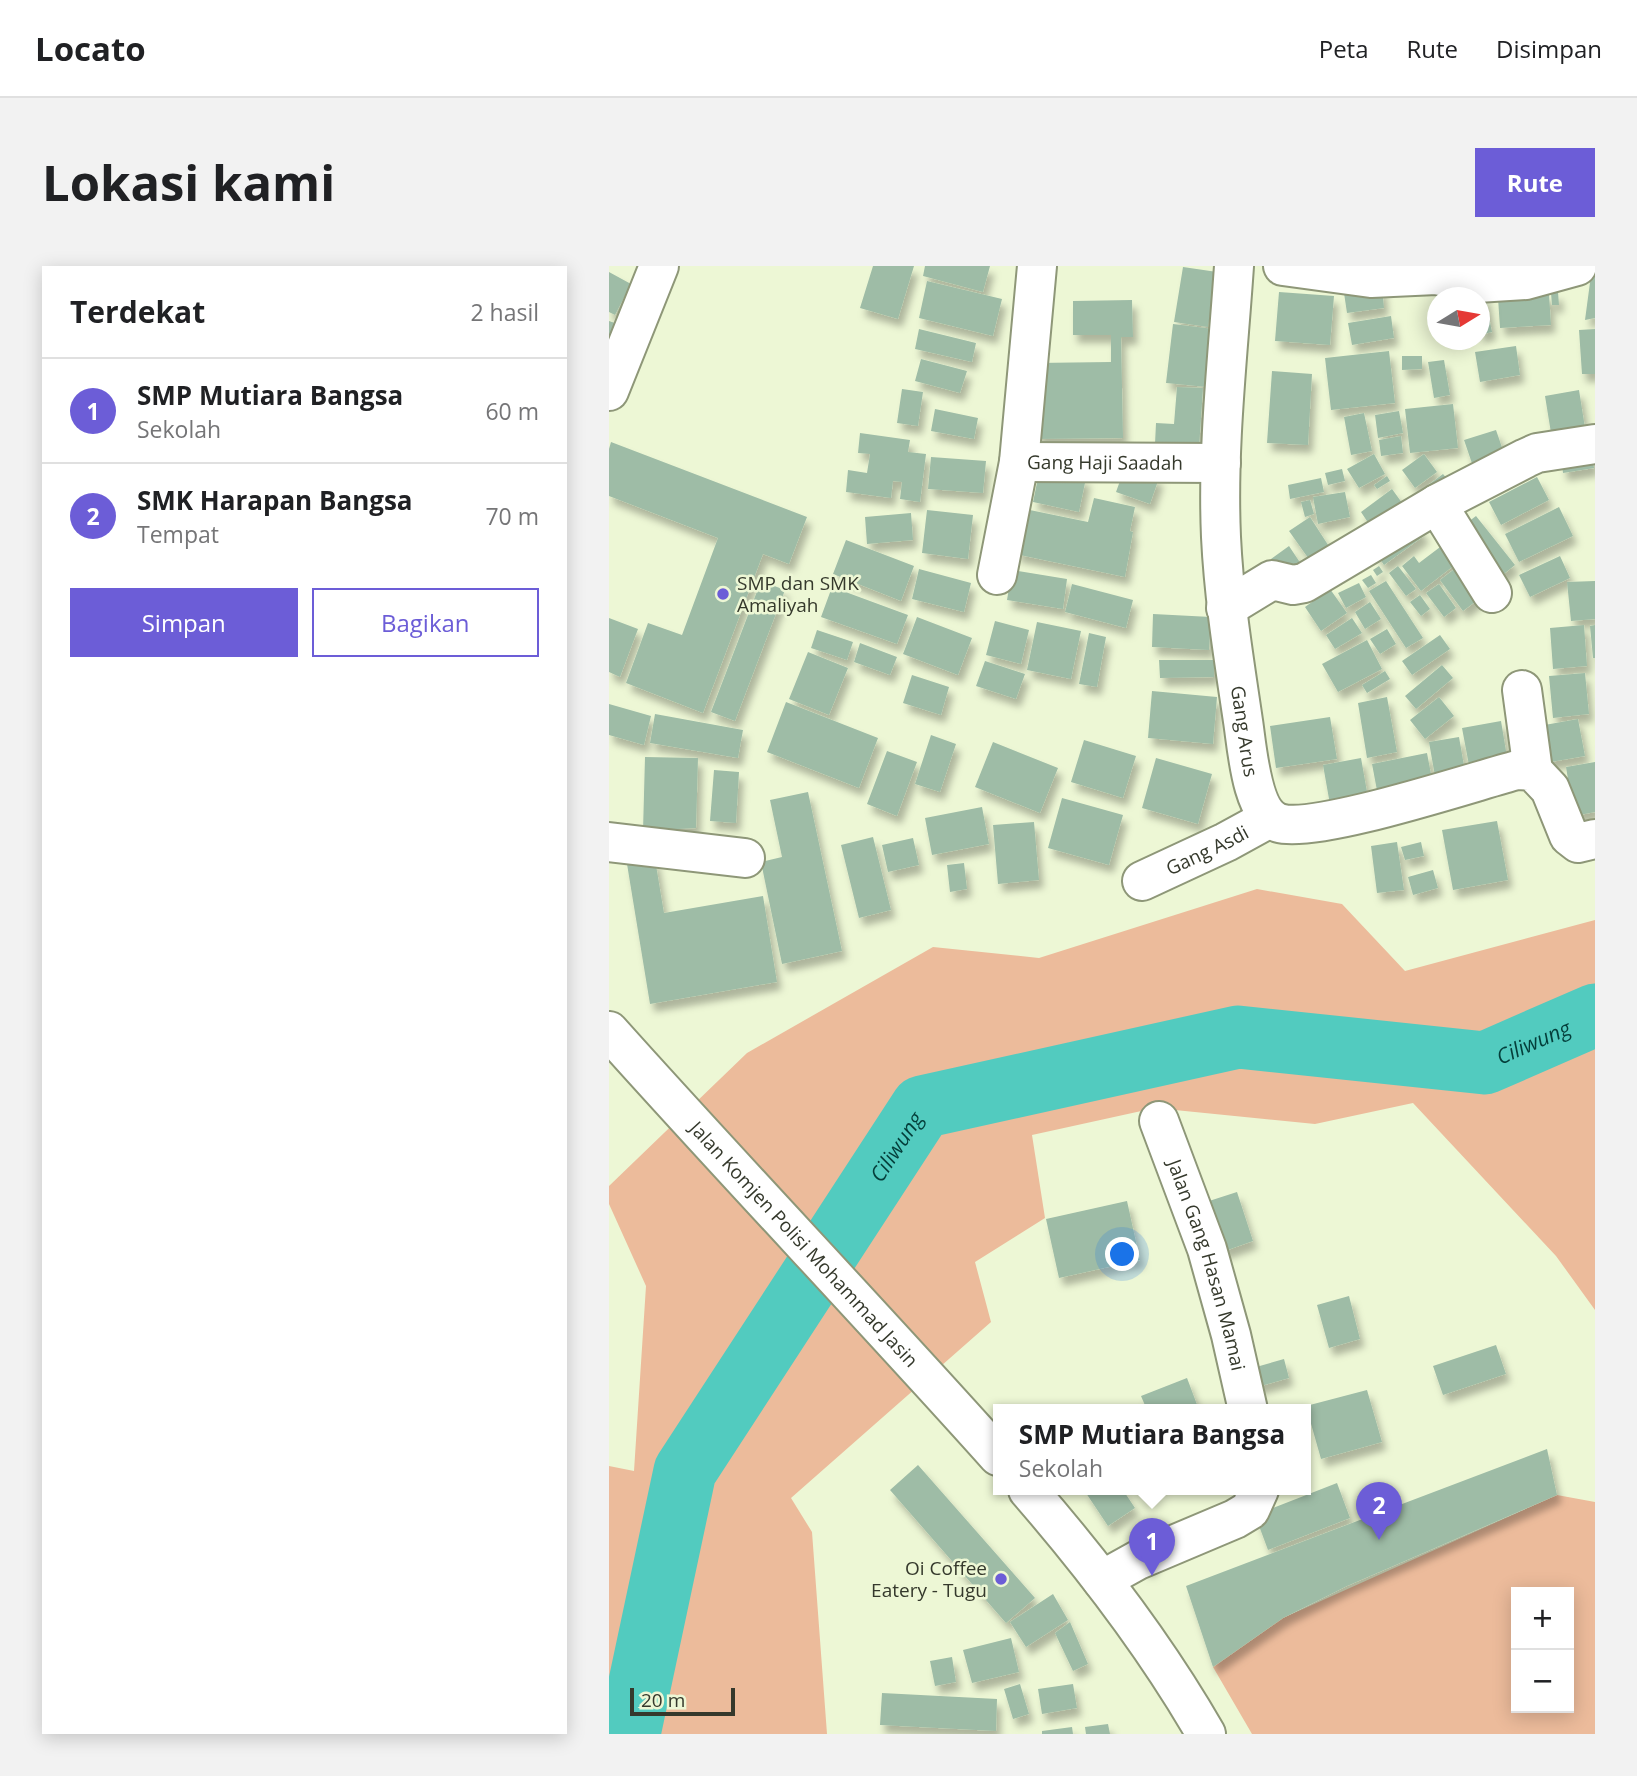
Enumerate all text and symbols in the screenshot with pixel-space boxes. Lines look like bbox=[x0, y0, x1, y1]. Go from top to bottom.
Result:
text: Locato bbox=[35, 26, 146, 71]
text: Peta bbox=[1319, 32, 1369, 65]
text: Rute bbox=[1407, 32, 1458, 65]
text: Disimpan bbox=[1496, 32, 1602, 65]
button: Rute bbox=[1475, 148, 1595, 217]
text: Lokasi kami bbox=[42, 149, 335, 215]
north arrow bbox=[1427, 287, 1490, 350]
text: Terdekat bbox=[70, 291, 205, 332]
text: 2 hasil bbox=[470, 296, 539, 328]
text: SMP Mutiara Bangsa bbox=[137, 377, 403, 413]
text: 1 bbox=[86, 395, 100, 427]
text: 60 m bbox=[485, 395, 539, 427]
text: Sekolah bbox=[137, 413, 221, 445]
street label: Gang Haji Saadah bbox=[1027, 449, 1183, 476]
text: SMK Harapan Bangsa bbox=[137, 482, 413, 518]
text: 2 bbox=[86, 500, 100, 532]
text: 70 m bbox=[485, 500, 539, 532]
text: Tempat bbox=[137, 518, 219, 550]
place label: SMP dan SMK Amaliyah bbox=[737, 570, 859, 618]
marker: SMP dan SMK Amaliyah bbox=[715, 586, 731, 602]
button: Simpan bbox=[70, 588, 298, 657]
button: Bagikan bbox=[312, 588, 539, 657]
street label: Gang Arus bbox=[1225, 684, 1264, 779]
street label: Gang Asdi bbox=[1162, 819, 1253, 881]
water label: Ciliwung bbox=[1492, 1013, 1576, 1070]
water label: Ciliwung bbox=[863, 1105, 930, 1187]
street label: Jalan Komjen Polisi Mohammad Jasin bbox=[683, 1114, 924, 1373]
street label: Jalan Gang Hasan Mamai bbox=[1161, 1154, 1252, 1373]
your location bbox=[1105, 1237, 1139, 1271]
popup bbox=[993, 1404, 1311, 1495]
text: SMP Mutiara Bangsa bbox=[1019, 1416, 1285, 1452]
text: Sekolah bbox=[1019, 1452, 1103, 1484]
pin: 2 bbox=[1356, 1482, 1402, 1540]
pin: 1 bbox=[1129, 1518, 1175, 1576]
place label: Oi Coffee Eatery - Tugu bbox=[871, 1555, 987, 1603]
marker: Oi Coffee Eatery - Tugu bbox=[993, 1571, 1009, 1587]
map controls bbox=[1511, 1587, 1574, 1713]
button: + bbox=[1511, 1587, 1574, 1650]
button: − bbox=[1511, 1650, 1574, 1713]
scale bar bbox=[630, 1685, 735, 1717]
text: 20 m bbox=[641, 1687, 685, 1713]

